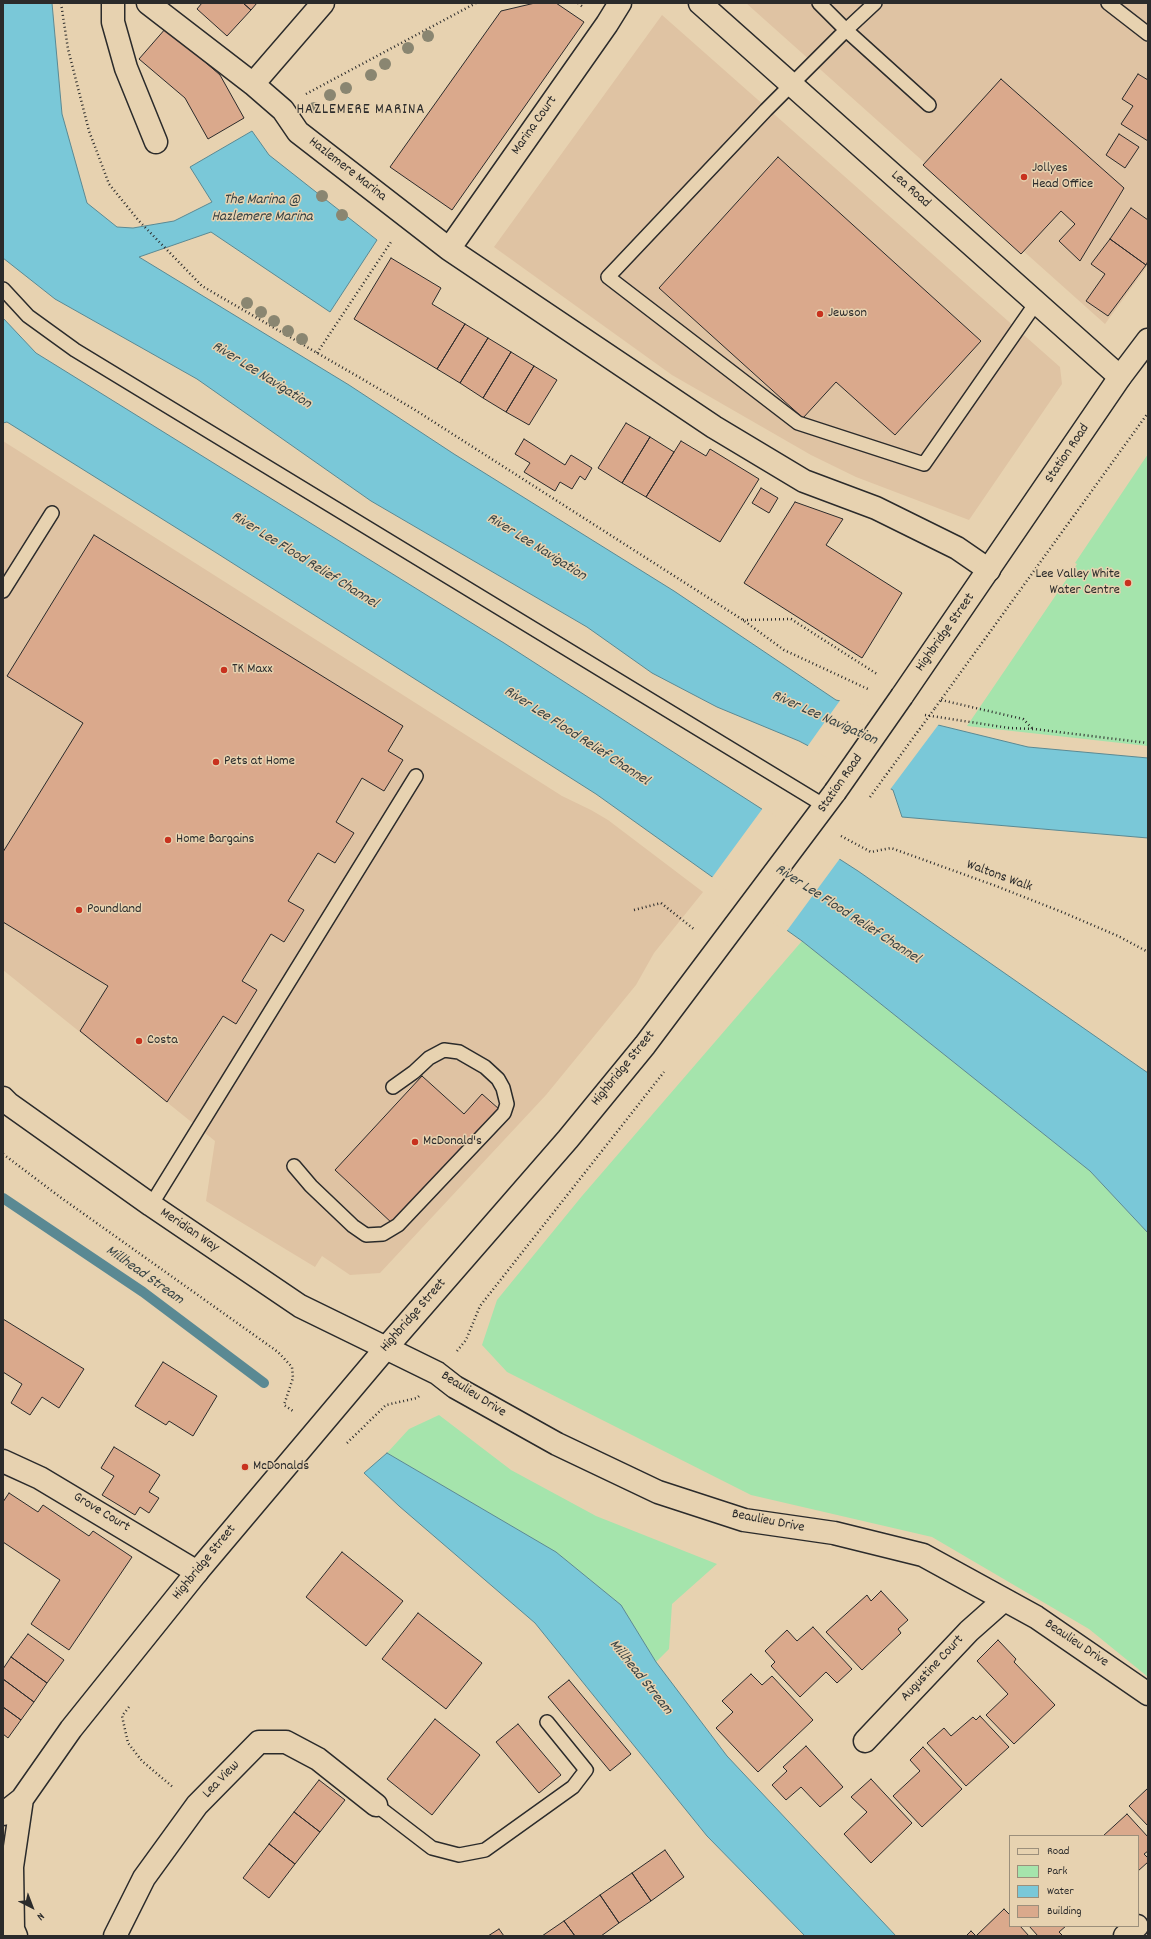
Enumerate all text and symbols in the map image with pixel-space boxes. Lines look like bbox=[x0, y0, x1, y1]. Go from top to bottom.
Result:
street label: Marina Court bbox=[509, 93, 561, 159]
district label: HAZLEMERE MARINA bbox=[296, 102, 426, 120]
street label: Hazlemere Marina bbox=[305, 134, 389, 206]
place label: Jollyes Head Office bbox=[1032, 161, 1093, 194]
street label: Lea Road bbox=[887, 168, 933, 212]
marker: Jollyes Head Office bbox=[1019, 172, 1029, 182]
water label: The Marina @ Hazlemere Marina bbox=[211, 192, 313, 227]
place label: Jewson bbox=[828, 306, 867, 322]
marker: Jewson bbox=[815, 309, 825, 319]
water label: River Lee Navigation bbox=[208, 338, 314, 414]
street label: Station Road bbox=[1042, 421, 1094, 487]
water label: River Lee Flood Relief Channel bbox=[227, 508, 381, 614]
water label: River Lee Navigation bbox=[483, 510, 589, 586]
place label: Lee Valley White Water Centre bbox=[1035, 567, 1120, 600]
marker: Lee Valley White Water Centre bbox=[1123, 578, 1133, 588]
street label: Highbridge Street bbox=[913, 590, 979, 676]
place label: TK Maxx bbox=[232, 662, 272, 678]
marker: TK Maxx bbox=[219, 665, 229, 675]
water label: River Lee Flood Relief Channel bbox=[500, 683, 652, 791]
water label: River Lee Navigation bbox=[768, 688, 880, 750]
street label: Station Road bbox=[815, 751, 867, 817]
place label: Pets at Home bbox=[224, 754, 295, 770]
marker: Pets at Home bbox=[211, 757, 221, 767]
place label: Home Bargains bbox=[176, 832, 254, 848]
marker: Home Bargains bbox=[163, 835, 173, 845]
street label: Waltons Walk bbox=[964, 857, 1034, 897]
water label: River Lee Flood Relief Channel bbox=[771, 861, 923, 969]
place label: Poundland bbox=[87, 902, 142, 918]
marker: Poundland bbox=[74, 905, 84, 915]
street label: Highbridge Street bbox=[588, 1028, 660, 1110]
place label: Costa bbox=[147, 1033, 178, 1049]
marker: Costa bbox=[134, 1036, 144, 1046]
place label: McDonald's bbox=[423, 1134, 482, 1150]
marker: McDonald's bbox=[410, 1137, 420, 1147]
street label: Meridian Way bbox=[156, 1205, 222, 1257]
water label: Millhead Stream bbox=[101, 1242, 187, 1310]
street label: Highbridge Street bbox=[377, 1276, 451, 1356]
street label: Beaulieu Drive bbox=[437, 1368, 509, 1422]
place label: McDonalds bbox=[253, 1459, 309, 1475]
marker: McDonalds bbox=[240, 1462, 250, 1472]
street label: Grove Court bbox=[70, 1490, 132, 1536]
street label: Beaulieu Drive bbox=[730, 1507, 806, 1537]
street label: Highbridge Street bbox=[169, 1522, 241, 1604]
street label: Beaulieu Drive bbox=[1041, 1616, 1111, 1672]
street label: Augustine Court bbox=[898, 1632, 968, 1706]
water label: Millhead Stream bbox=[604, 1637, 676, 1719]
street label: Lea View bbox=[200, 1758, 244, 1802]
legend bbox=[1009, 1835, 1139, 1927]
text: Road bbox=[1047, 1843, 1069, 1860]
text: Park bbox=[1047, 1863, 1067, 1880]
text: Water bbox=[1047, 1883, 1074, 1900]
north arrow bbox=[12, 1887, 52, 1927]
text: Building bbox=[1047, 1903, 1082, 1920]
text: N bbox=[33, 1908, 47, 1924]

